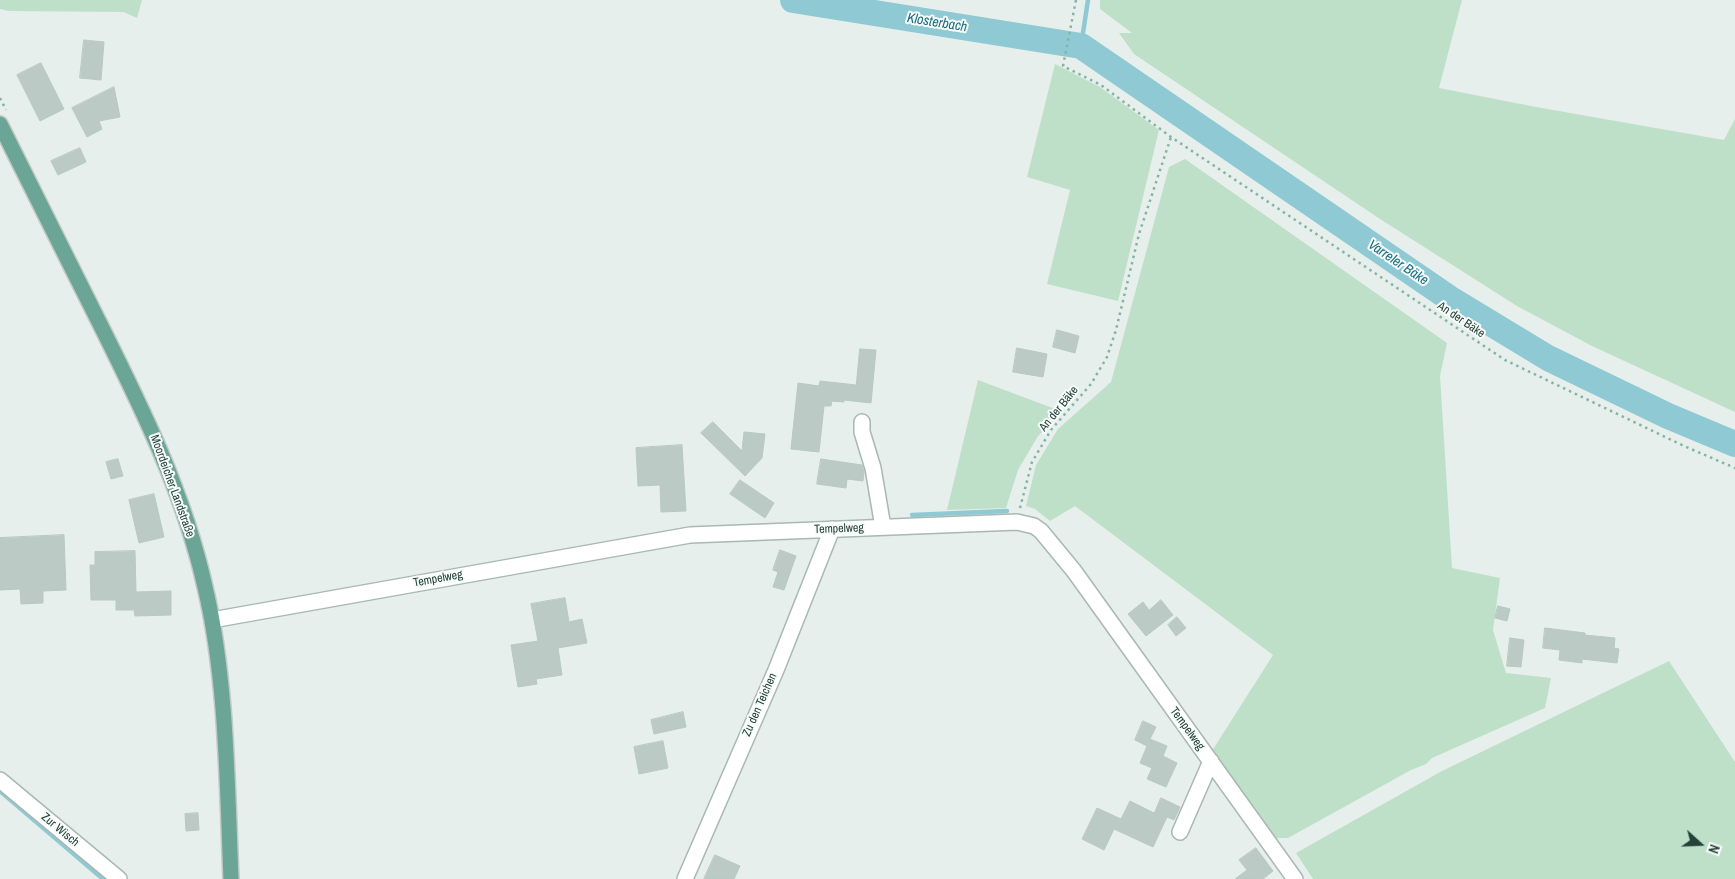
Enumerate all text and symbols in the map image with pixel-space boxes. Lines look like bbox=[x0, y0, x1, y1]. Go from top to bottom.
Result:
water label: Klosterbach bbox=[906, 10, 968, 36]
water label: Varreler Bäke bbox=[1365, 237, 1431, 289]
street label: An der Bäke bbox=[1435, 299, 1487, 341]
street label: An der Bäke bbox=[1036, 383, 1082, 435]
street label: Moordeicher Landstraße bbox=[147, 433, 197, 539]
street label: Tempelweg bbox=[814, 521, 864, 537]
street label: Tempelweg bbox=[412, 568, 464, 590]
street label: Zu den Teichen bbox=[740, 671, 780, 739]
street label: Tempelweg bbox=[1167, 705, 1207, 753]
street label: Zur Wisch bbox=[38, 810, 82, 850]
north arrow bbox=[1675, 819, 1725, 869]
text: N bbox=[1704, 842, 1724, 856]

